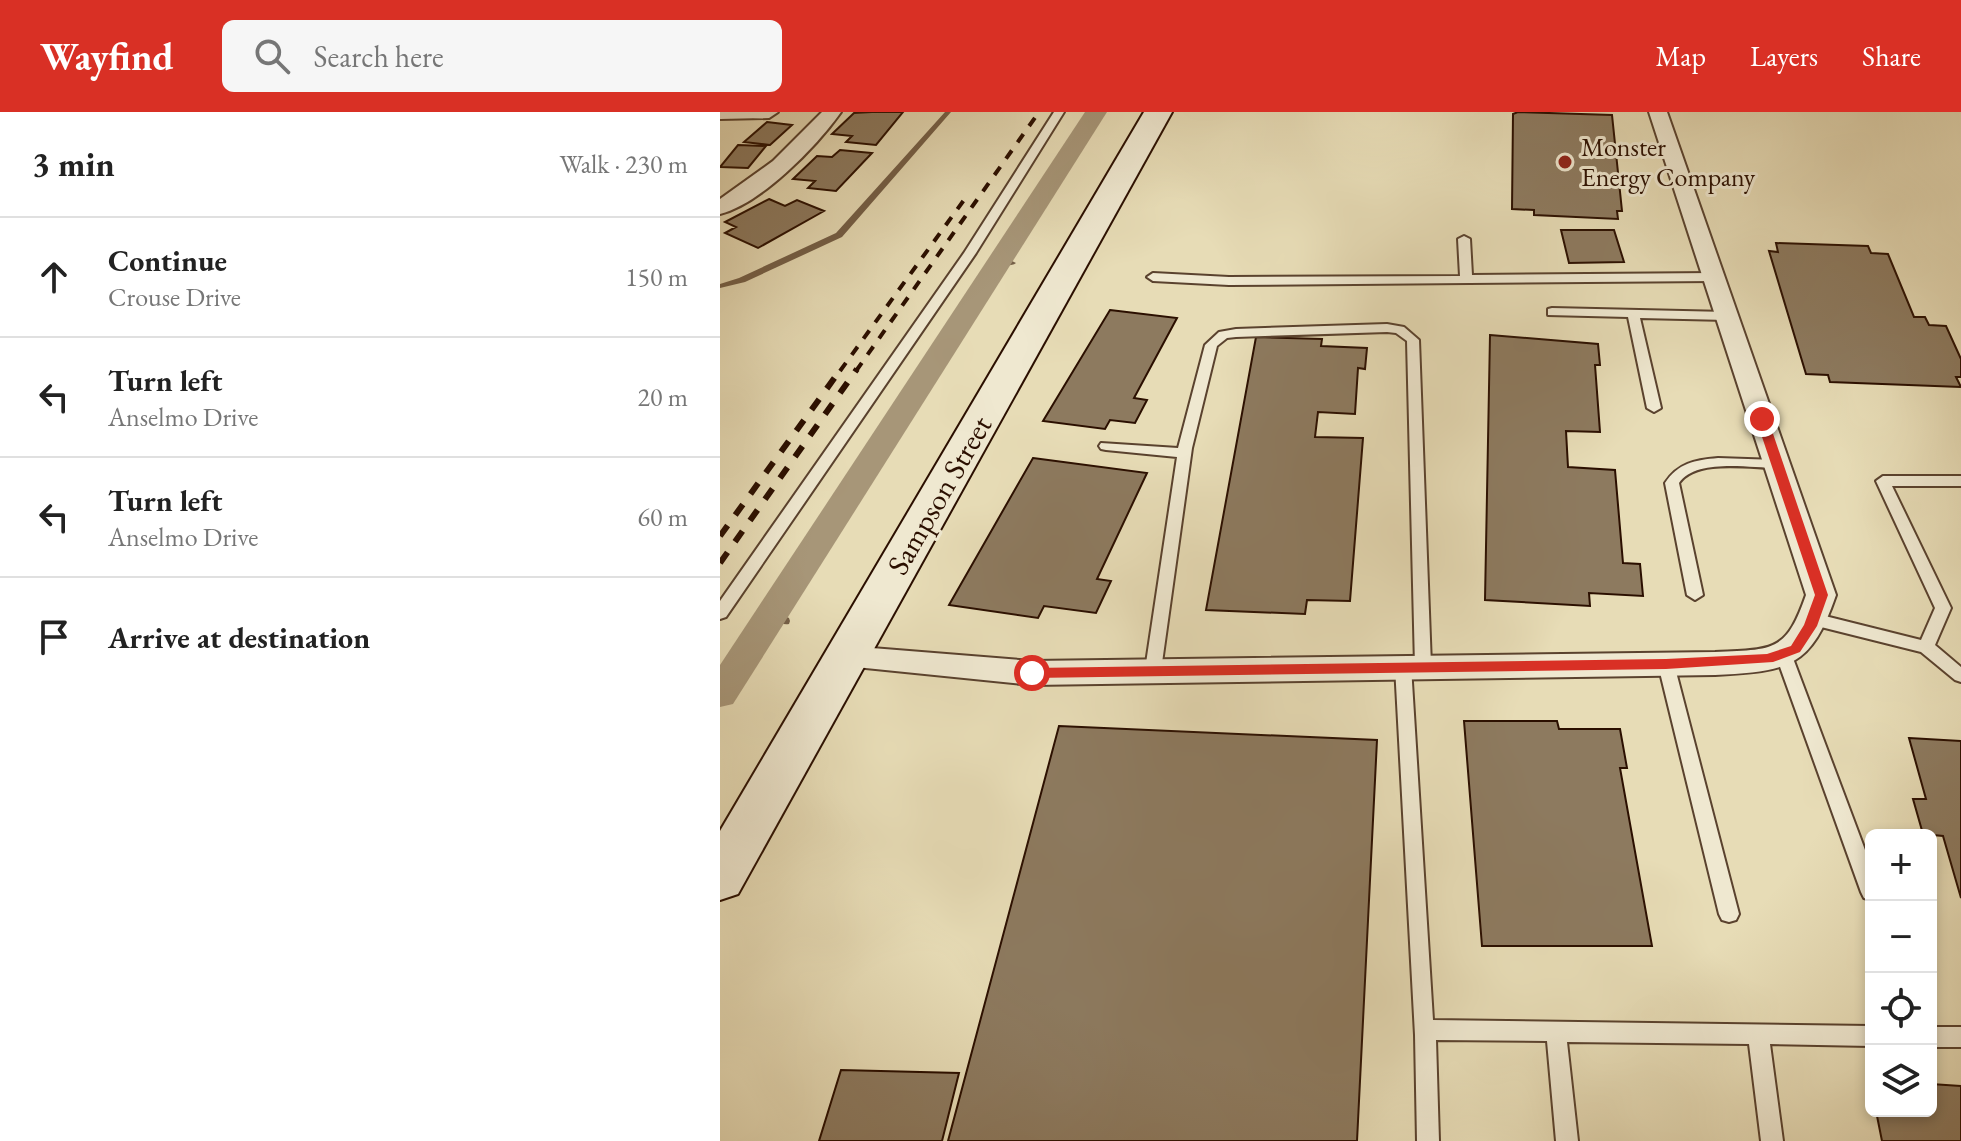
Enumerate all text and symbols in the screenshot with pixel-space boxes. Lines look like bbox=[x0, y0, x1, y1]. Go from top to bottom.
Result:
search box bbox=[222, 20, 782, 92]
text: Wayfind bbox=[40, 32, 174, 81]
icon: search bbox=[250, 34, 294, 78]
text: Search here bbox=[314, 37, 444, 76]
text: Map bbox=[1656, 38, 1706, 74]
text: Layers bbox=[1750, 38, 1818, 74]
text: Share bbox=[1862, 38, 1921, 74]
place label: Monster Energy Company bbox=[1581, 130, 1756, 194]
text: 3 min bbox=[32, 142, 115, 186]
text: Walk · 230 m bbox=[560, 147, 688, 181]
marker: Monster Energy Company bbox=[1556, 153, 1574, 171]
text: Continue bbox=[108, 241, 227, 280]
icon: ahead bbox=[32, 255, 76, 299]
text: 150 m bbox=[625, 260, 688, 294]
text: Crouse Drive bbox=[108, 280, 241, 314]
text: Turn left bbox=[108, 361, 222, 400]
icon: left bbox=[32, 375, 76, 419]
text: 20 m bbox=[638, 380, 688, 414]
text: Anselmo Drive bbox=[108, 400, 258, 434]
route end bbox=[1744, 401, 1780, 437]
street label: Sampson Street bbox=[878, 408, 1000, 581]
text: Turn left bbox=[108, 481, 222, 520]
icon: left bbox=[32, 495, 76, 539]
text: 60 m bbox=[638, 500, 688, 534]
text: Anselmo Drive bbox=[108, 520, 258, 554]
icon: arrive bbox=[32, 615, 76, 659]
text: Arrive at destination bbox=[108, 618, 370, 657]
route start bbox=[1014, 655, 1050, 691]
map controls bbox=[1865, 829, 1937, 1117]
button: + bbox=[1865, 829, 1937, 901]
button: − bbox=[1865, 901, 1937, 973]
button: locate bbox=[1865, 973, 1937, 1045]
button: layers bbox=[1865, 1045, 1937, 1117]

